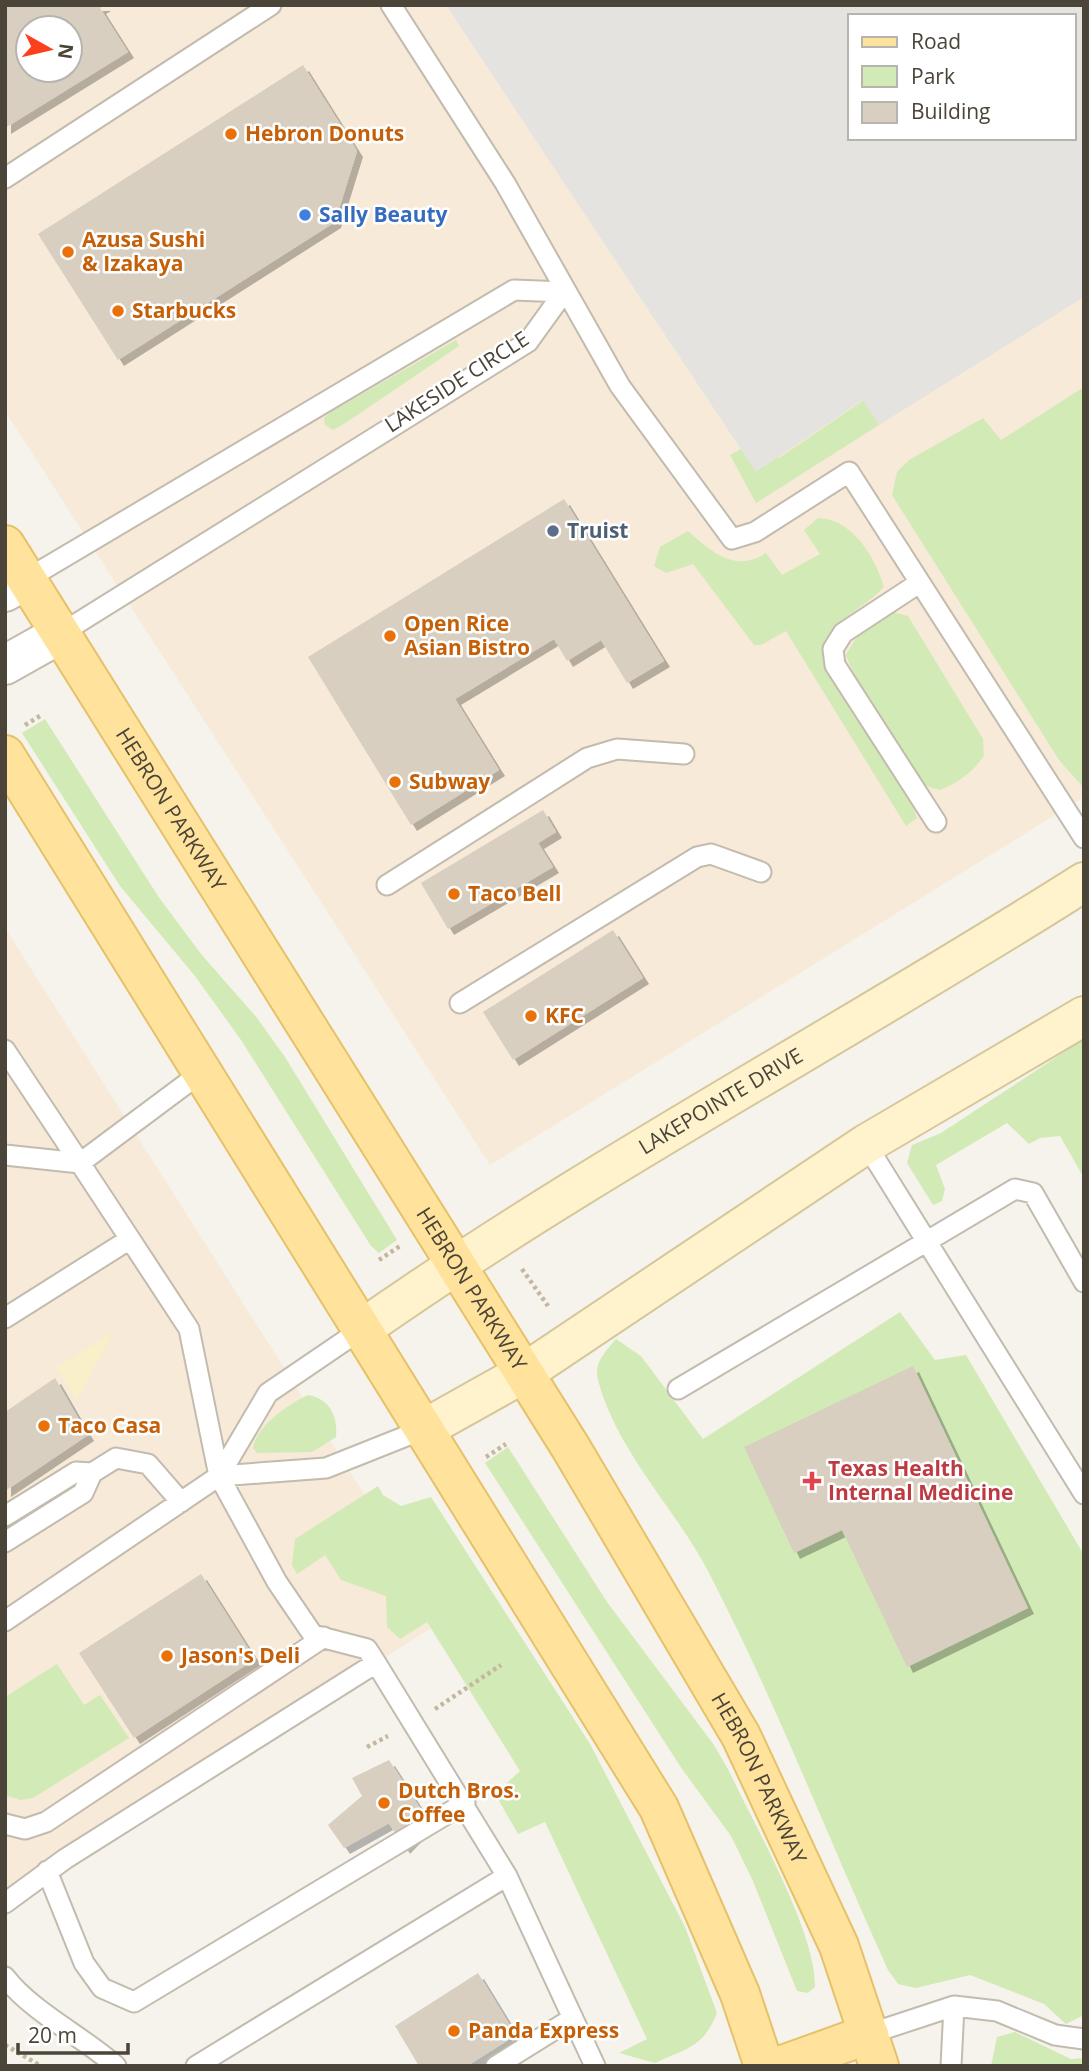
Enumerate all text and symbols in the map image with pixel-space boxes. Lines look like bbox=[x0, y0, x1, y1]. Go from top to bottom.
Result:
north arrow bbox=[14, 14, 84, 84]
legend bbox=[848, 14, 1075, 140]
text: Road bbox=[911, 27, 961, 55]
text: N bbox=[52, 42, 80, 61]
text: Park bbox=[911, 62, 955, 90]
text: Building bbox=[911, 97, 990, 125]
place label: Hebron Donuts bbox=[245, 119, 404, 147]
marker: Hebron Donuts bbox=[223, 126, 239, 142]
place label: Sally Beauty bbox=[319, 200, 448, 228]
marker: Sally Beauty bbox=[297, 207, 313, 223]
place label: Azusa Sushi & Izakaya bbox=[82, 225, 205, 277]
marker: Azusa Sushi & Izakaya bbox=[60, 244, 76, 260]
place label: Starbucks bbox=[132, 296, 236, 324]
marker: Starbucks bbox=[110, 303, 126, 319]
street label: LAKESIDE CIRCLE bbox=[379, 324, 534, 438]
place label: Truist bbox=[567, 516, 628, 544]
marker: Truist bbox=[545, 523, 561, 539]
place label: Open Rice Asian Bistro bbox=[404, 609, 530, 661]
marker: Open Rice Asian Bistro bbox=[382, 628, 398, 644]
street label: HEBRON PARKWAY bbox=[110, 722, 233, 896]
place label: Subway bbox=[409, 767, 490, 795]
marker: Subway bbox=[387, 774, 403, 790]
place label: Taco Bell bbox=[468, 879, 561, 907]
marker: Taco Bell bbox=[446, 886, 462, 902]
place label: KFC bbox=[545, 1001, 584, 1029]
marker: KFC bbox=[523, 1008, 539, 1024]
street label: LAKEPOINTE DRIVE bbox=[633, 1041, 808, 1160]
street label: HEBRON PARKWAY bbox=[410, 1202, 534, 1375]
place label: Taco Casa bbox=[58, 1411, 161, 1439]
marker: Taco Casa bbox=[36, 1418, 52, 1434]
place label: Texas Health Internal Medicine bbox=[828, 1454, 1013, 1506]
marker: Texas Health Internal Medicine bbox=[802, 1471, 822, 1491]
place label: Jason's Deli bbox=[179, 1641, 300, 1669]
marker: Jason's Deli bbox=[159, 1648, 175, 1664]
street label: HEBRON PARKWAY bbox=[705, 1687, 814, 1868]
place label: Dutch Bros. Coffee bbox=[398, 1776, 520, 1828]
marker: Dutch Bros. Coffee bbox=[376, 1795, 392, 1811]
scale bar bbox=[18, 2011, 128, 2056]
place label: Panda Express bbox=[468, 2016, 619, 2044]
text: 20 m bbox=[28, 2021, 77, 2049]
marker: Panda Express bbox=[446, 2023, 462, 2039]

